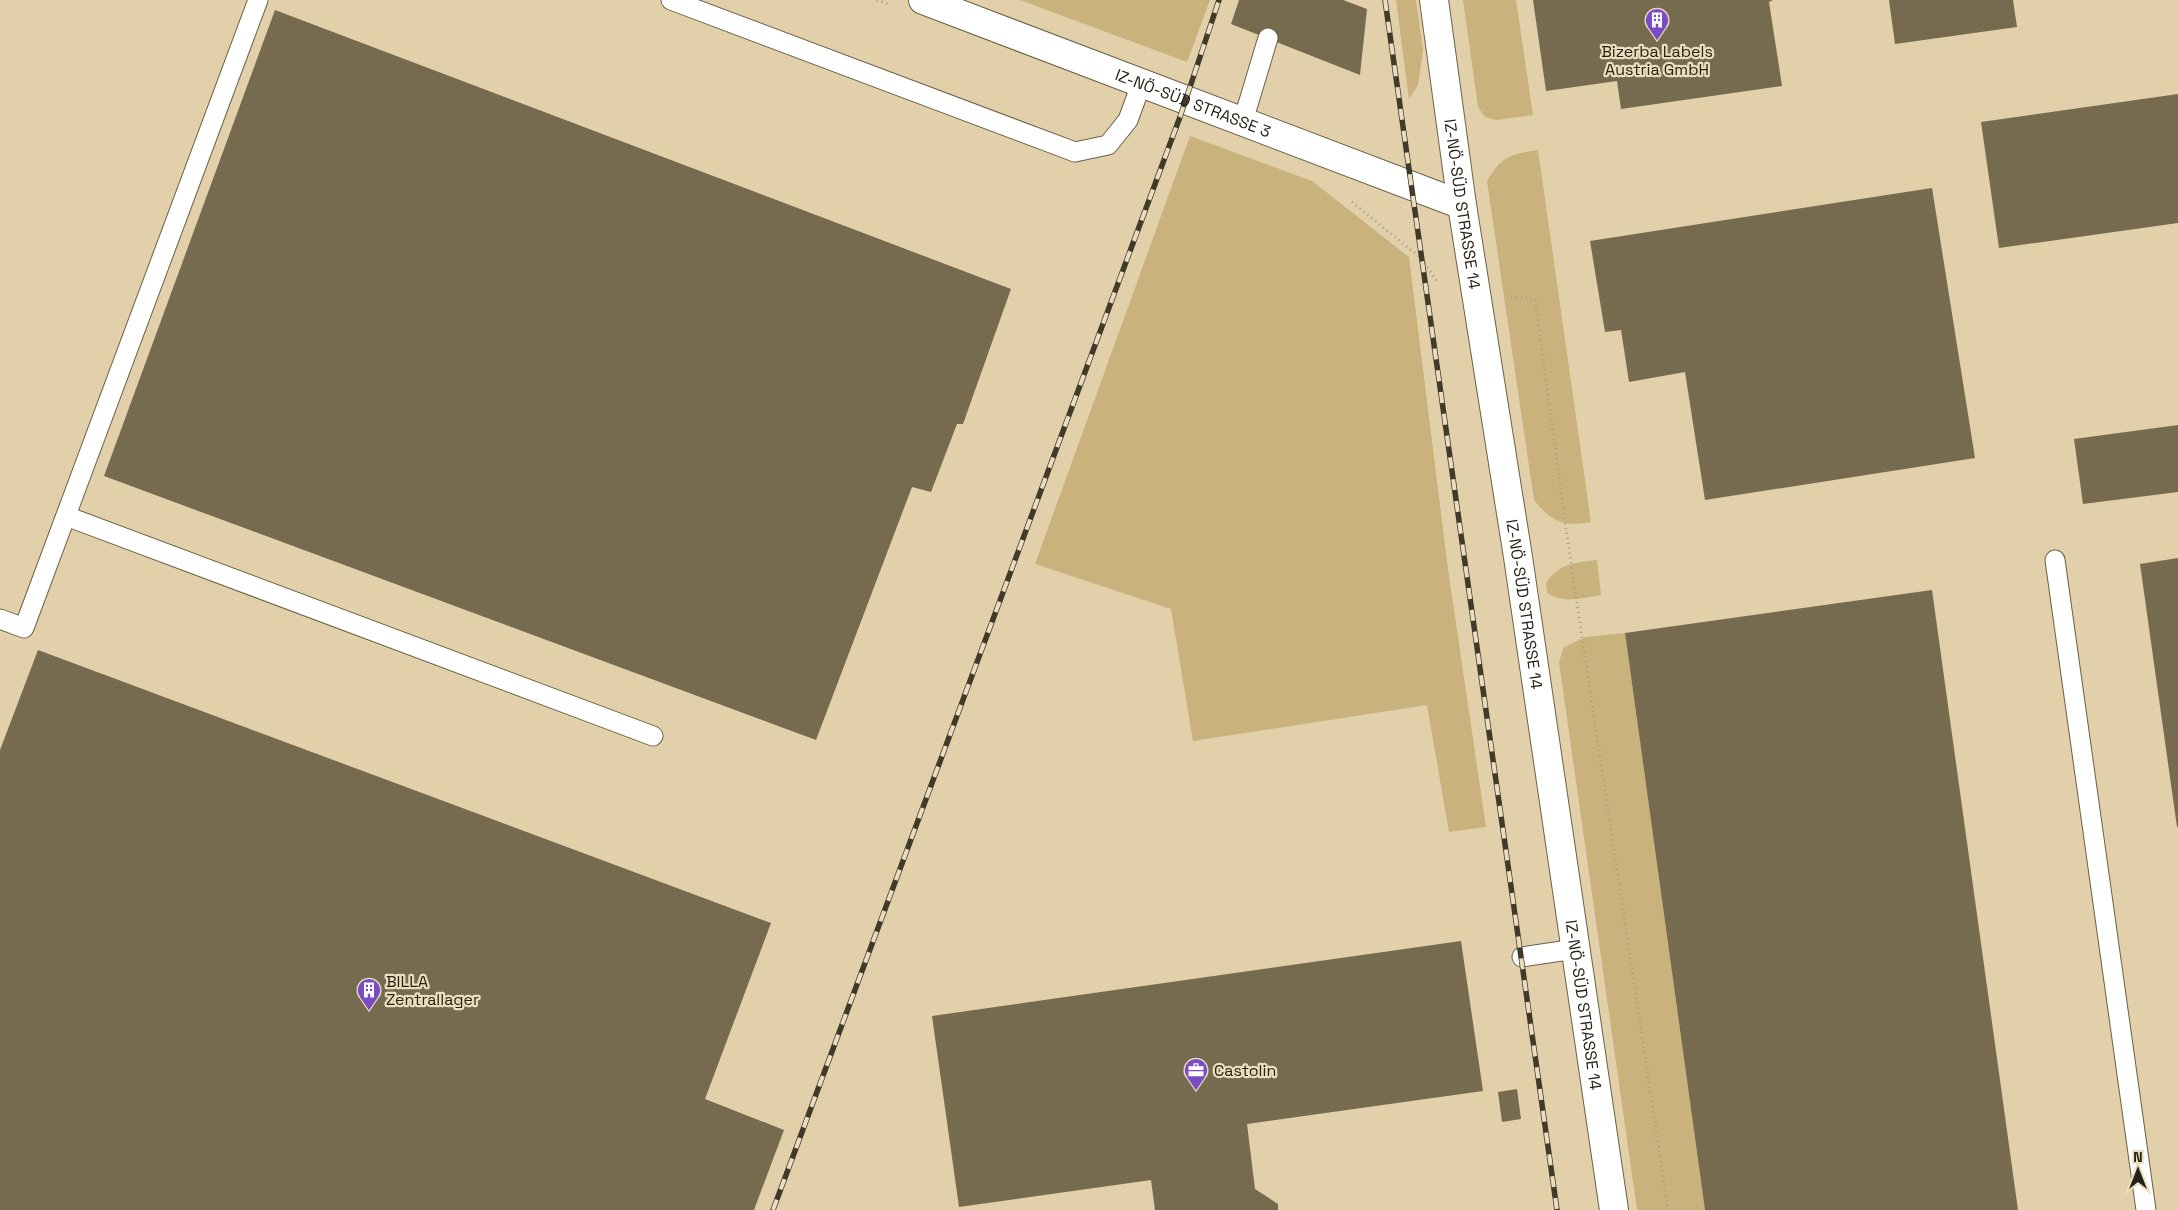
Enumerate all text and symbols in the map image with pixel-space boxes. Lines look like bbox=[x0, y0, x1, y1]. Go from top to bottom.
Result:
building icon: Bizerba Labels Austria GmbH bbox=[1644, 7, 1670, 41]
place label: Bizerba Labels Austria GmbH bbox=[1601, 41, 1713, 80]
street label: IZ-NÖ-SÜD STRASSE 3 bbox=[1112, 64, 1274, 142]
street label: IZ-NÖ-SÜD STRASSE 14 bbox=[1440, 118, 1486, 291]
street label: IZ-NÖ-SÜD STRASSE 14 bbox=[1502, 518, 1548, 691]
street label: IZ-NÖ-SÜD STRASSE 14 bbox=[1561, 918, 1607, 1091]
place label: BILLA Zentrallager bbox=[386, 971, 479, 1010]
building icon: BILLA Zentrallager bbox=[356, 977, 382, 1011]
office icon: Castolin bbox=[1183, 1057, 1209, 1091]
place label: Castolin bbox=[1214, 1060, 1276, 1081]
north arrow bbox=[2113, 1145, 2163, 1195]
text: N bbox=[2133, 1148, 2143, 1166]

